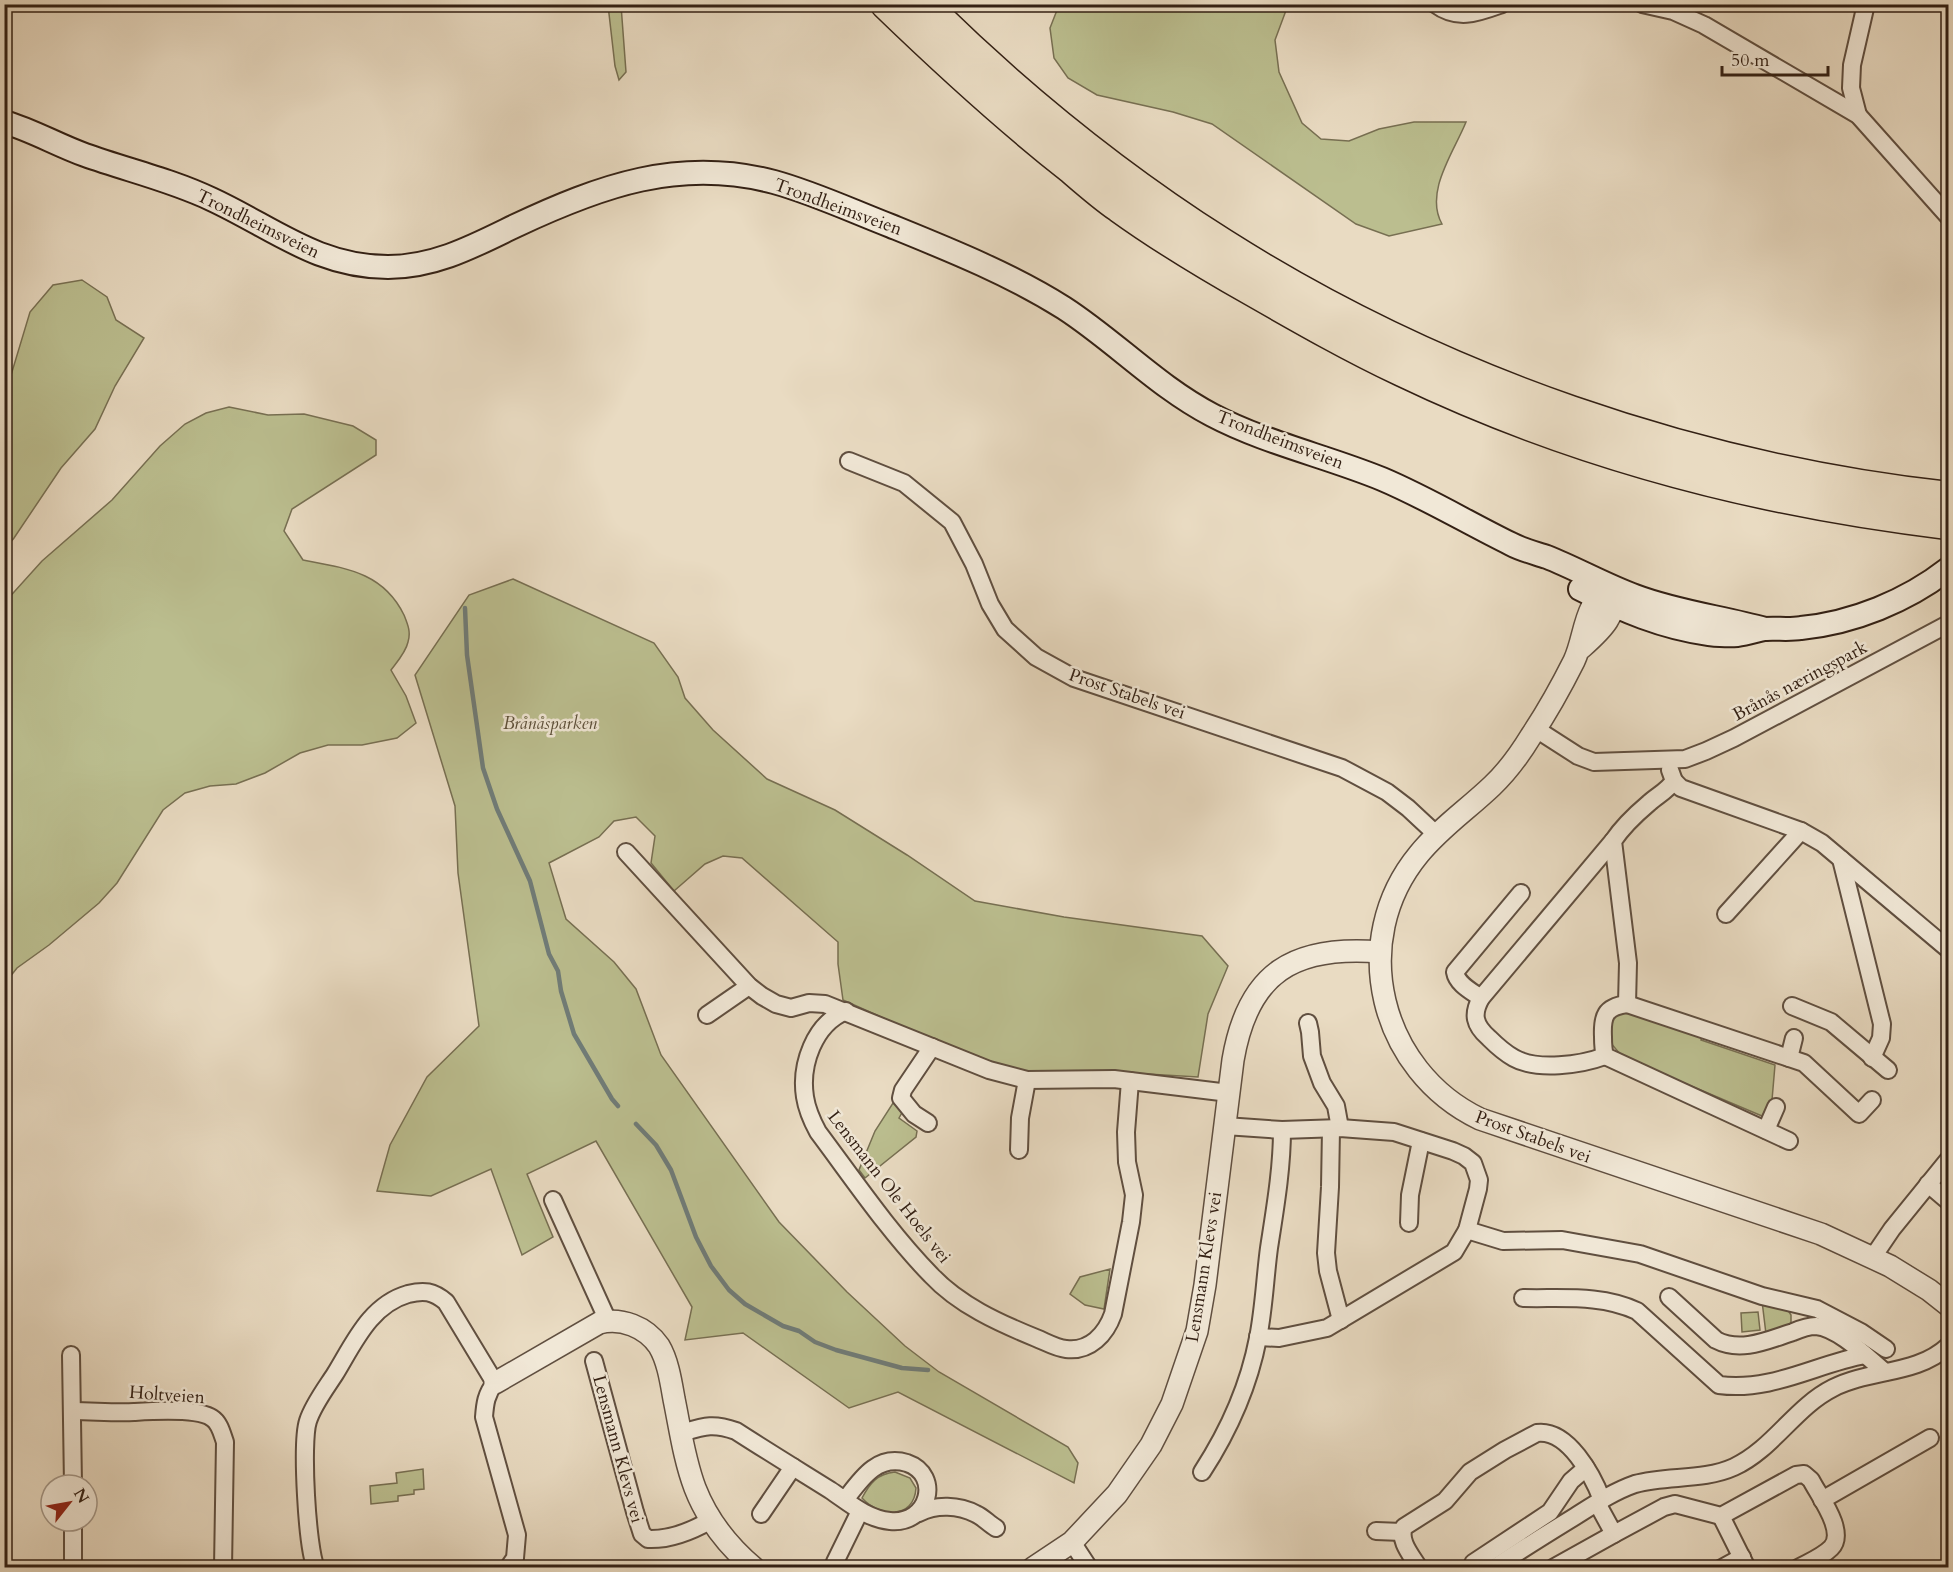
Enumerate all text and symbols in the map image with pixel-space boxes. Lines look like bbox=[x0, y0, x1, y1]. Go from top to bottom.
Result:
scale bar bbox=[1722, 39, 1828, 77]
text: 50 m bbox=[1731, 48, 1770, 73]
street label: Trondheimsveien bbox=[771, 172, 906, 242]
street label: Trondheimsveien bbox=[192, 183, 325, 265]
street label: Trondheimsveien bbox=[1213, 404, 1348, 476]
street label: Brånås næringspark bbox=[1728, 635, 1872, 727]
street label: Prost Stabels vei bbox=[1065, 662, 1189, 726]
park label: Brånåsparken bbox=[503, 711, 597, 736]
street label: Prost Stabels vei bbox=[1472, 1104, 1594, 1170]
street label: Lensmann Ole Hoels vei bbox=[821, 1105, 957, 1269]
street label: Lensmann Klevs vei bbox=[1180, 1190, 1228, 1344]
street label: Lensmann Klevs vei bbox=[586, 1372, 650, 1526]
street label: Holtveien bbox=[128, 1380, 206, 1410]
north arrow bbox=[39, 1473, 99, 1533]
text: N bbox=[68, 1484, 94, 1508]

